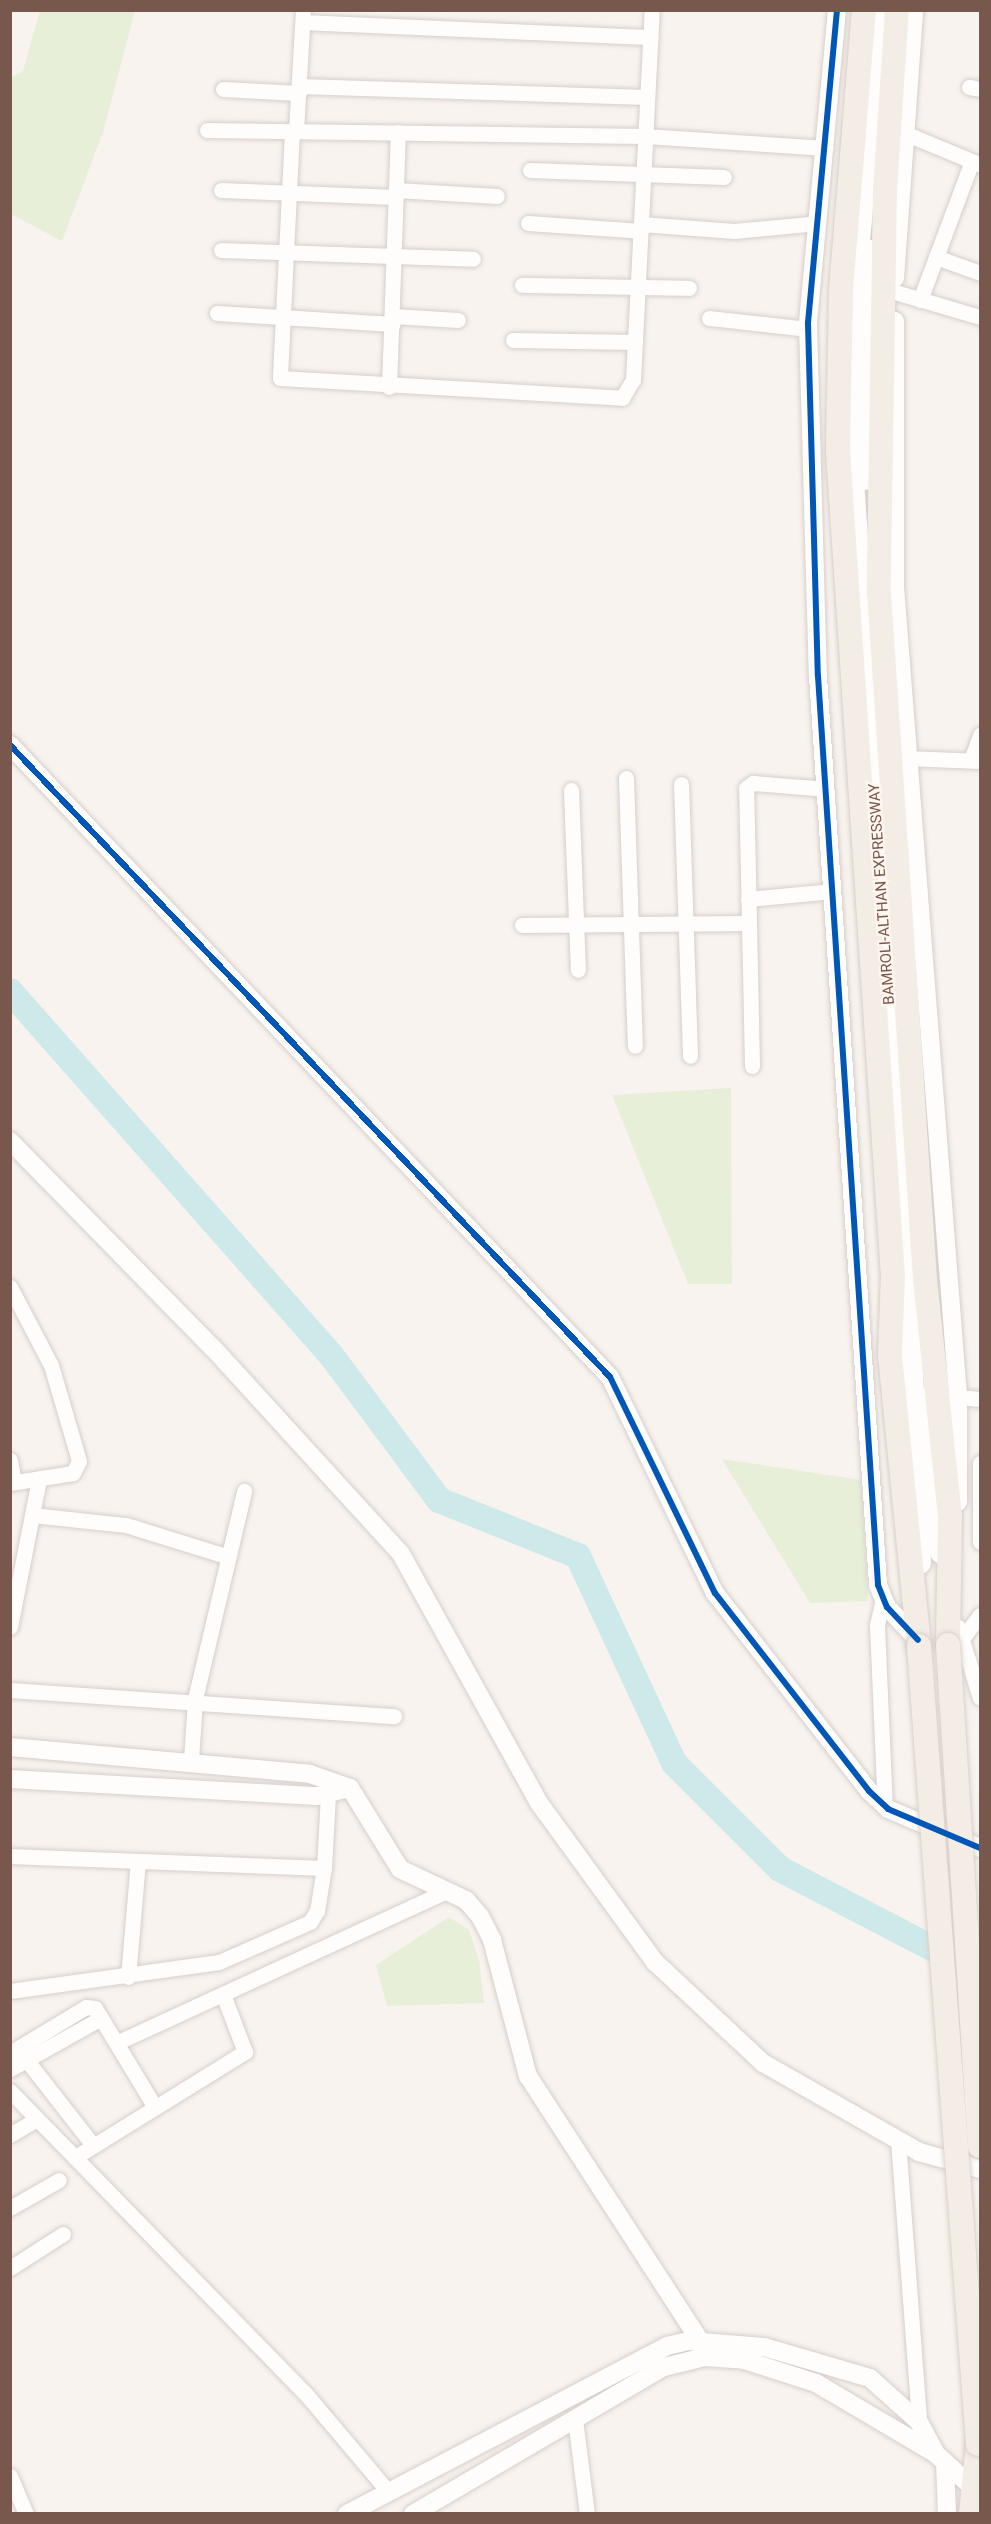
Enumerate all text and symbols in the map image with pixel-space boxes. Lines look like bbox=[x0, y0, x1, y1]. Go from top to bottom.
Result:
street label: BAMROLI-ALTHAN EXPRESSWAY bbox=[865, 783, 899, 1005]

